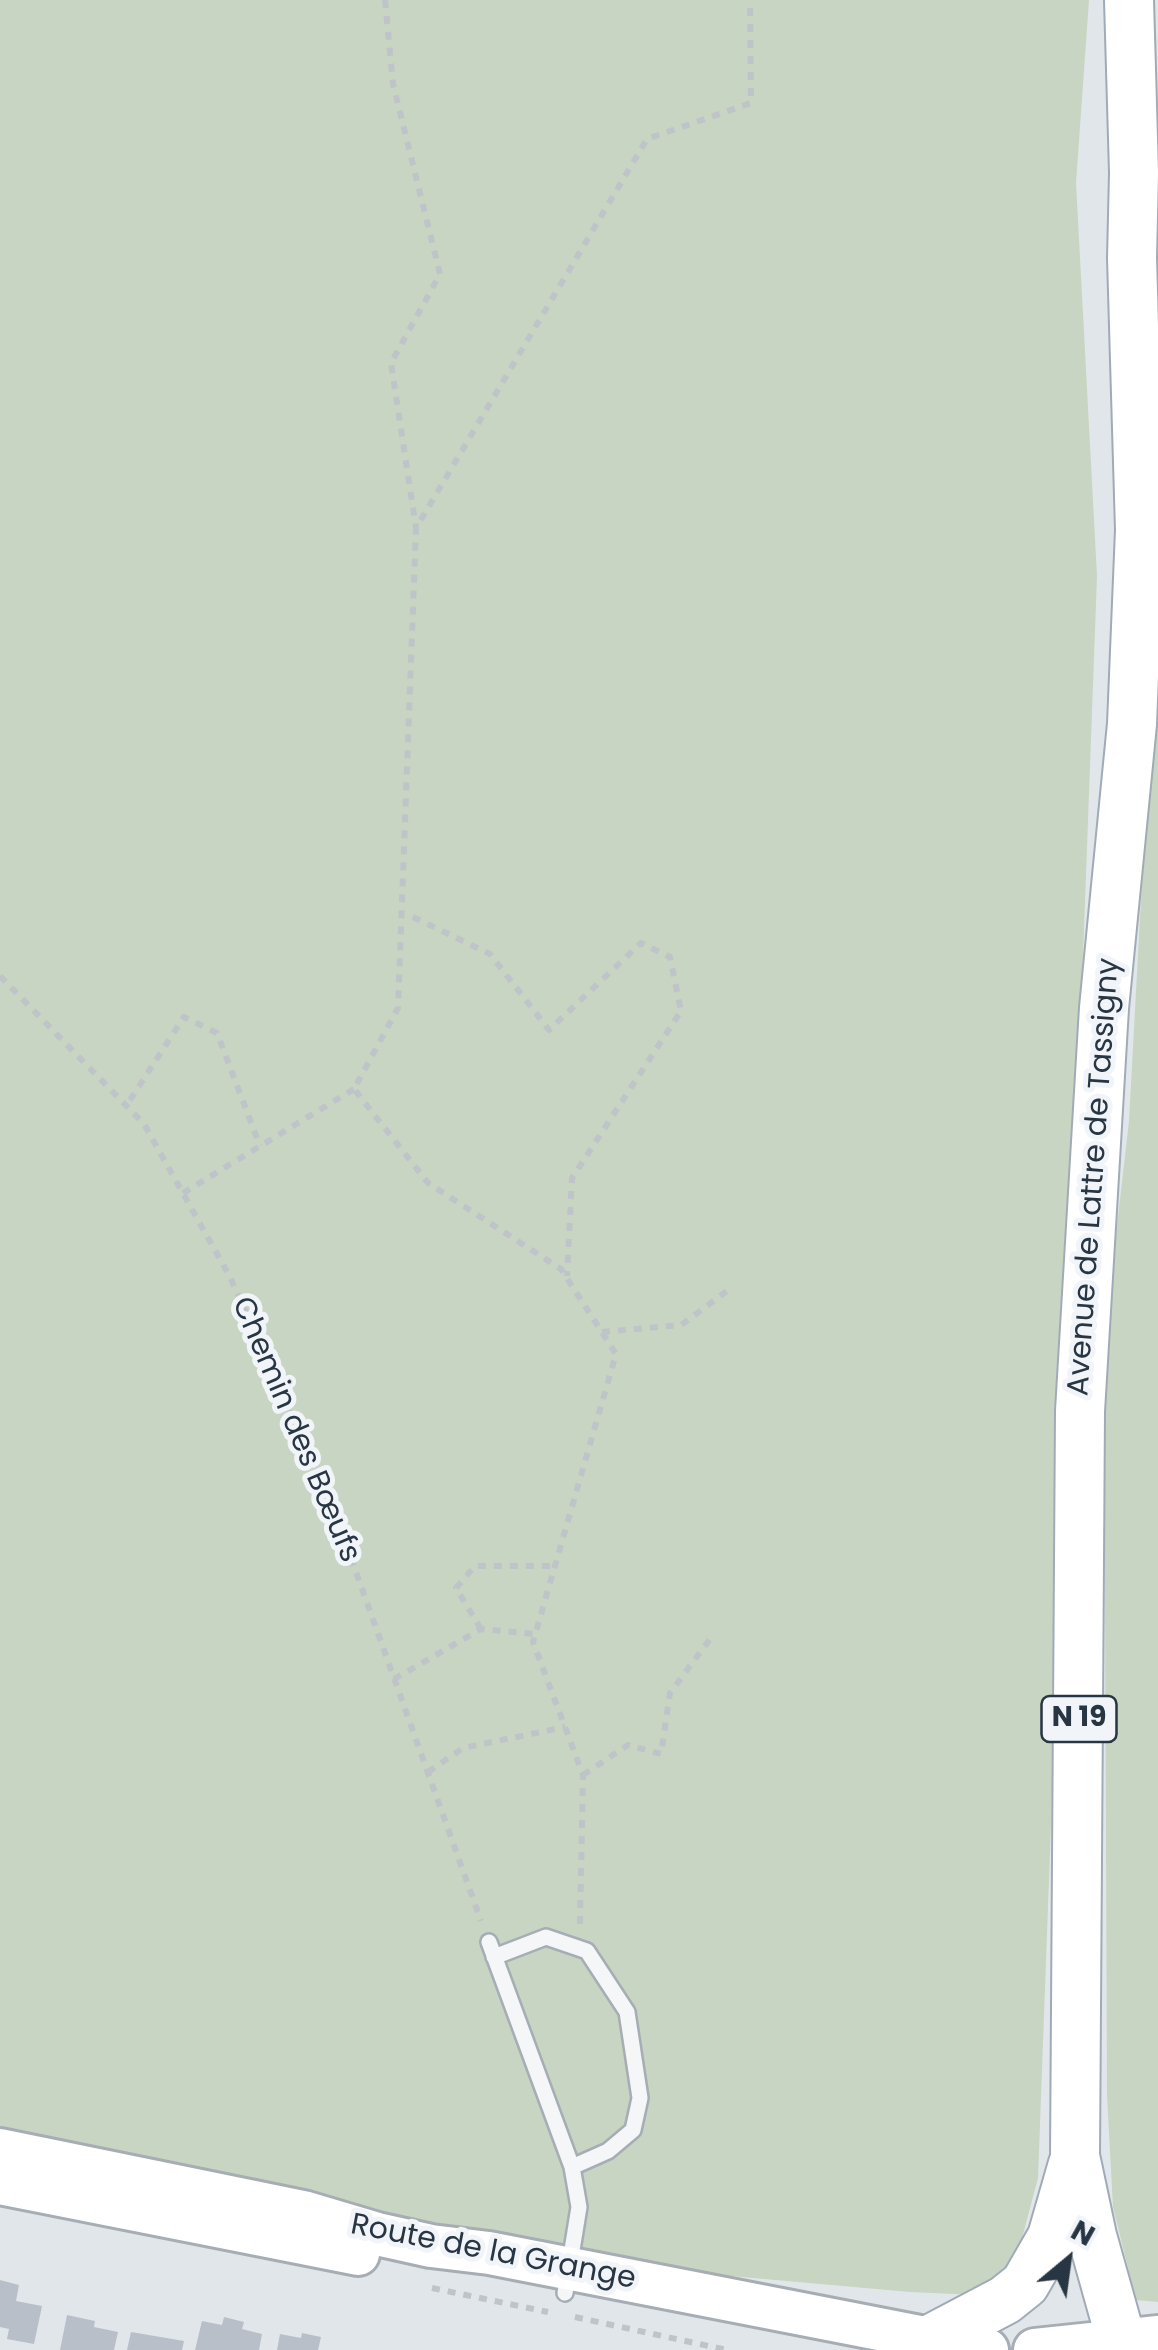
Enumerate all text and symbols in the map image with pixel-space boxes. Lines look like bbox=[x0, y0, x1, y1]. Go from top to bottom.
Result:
street label: Avenue de Lattre de Tassigny bbox=[1062, 957, 1128, 1397]
street label: Chemin des Bœufs bbox=[223, 1292, 367, 1568]
road number: N 19 bbox=[1042, 1696, 1116, 1742]
street label: Route de la Grange bbox=[347, 2208, 639, 2298]
north arrow bbox=[1018, 2210, 1118, 2310]
text: N bbox=[1064, 2211, 1101, 2255]

